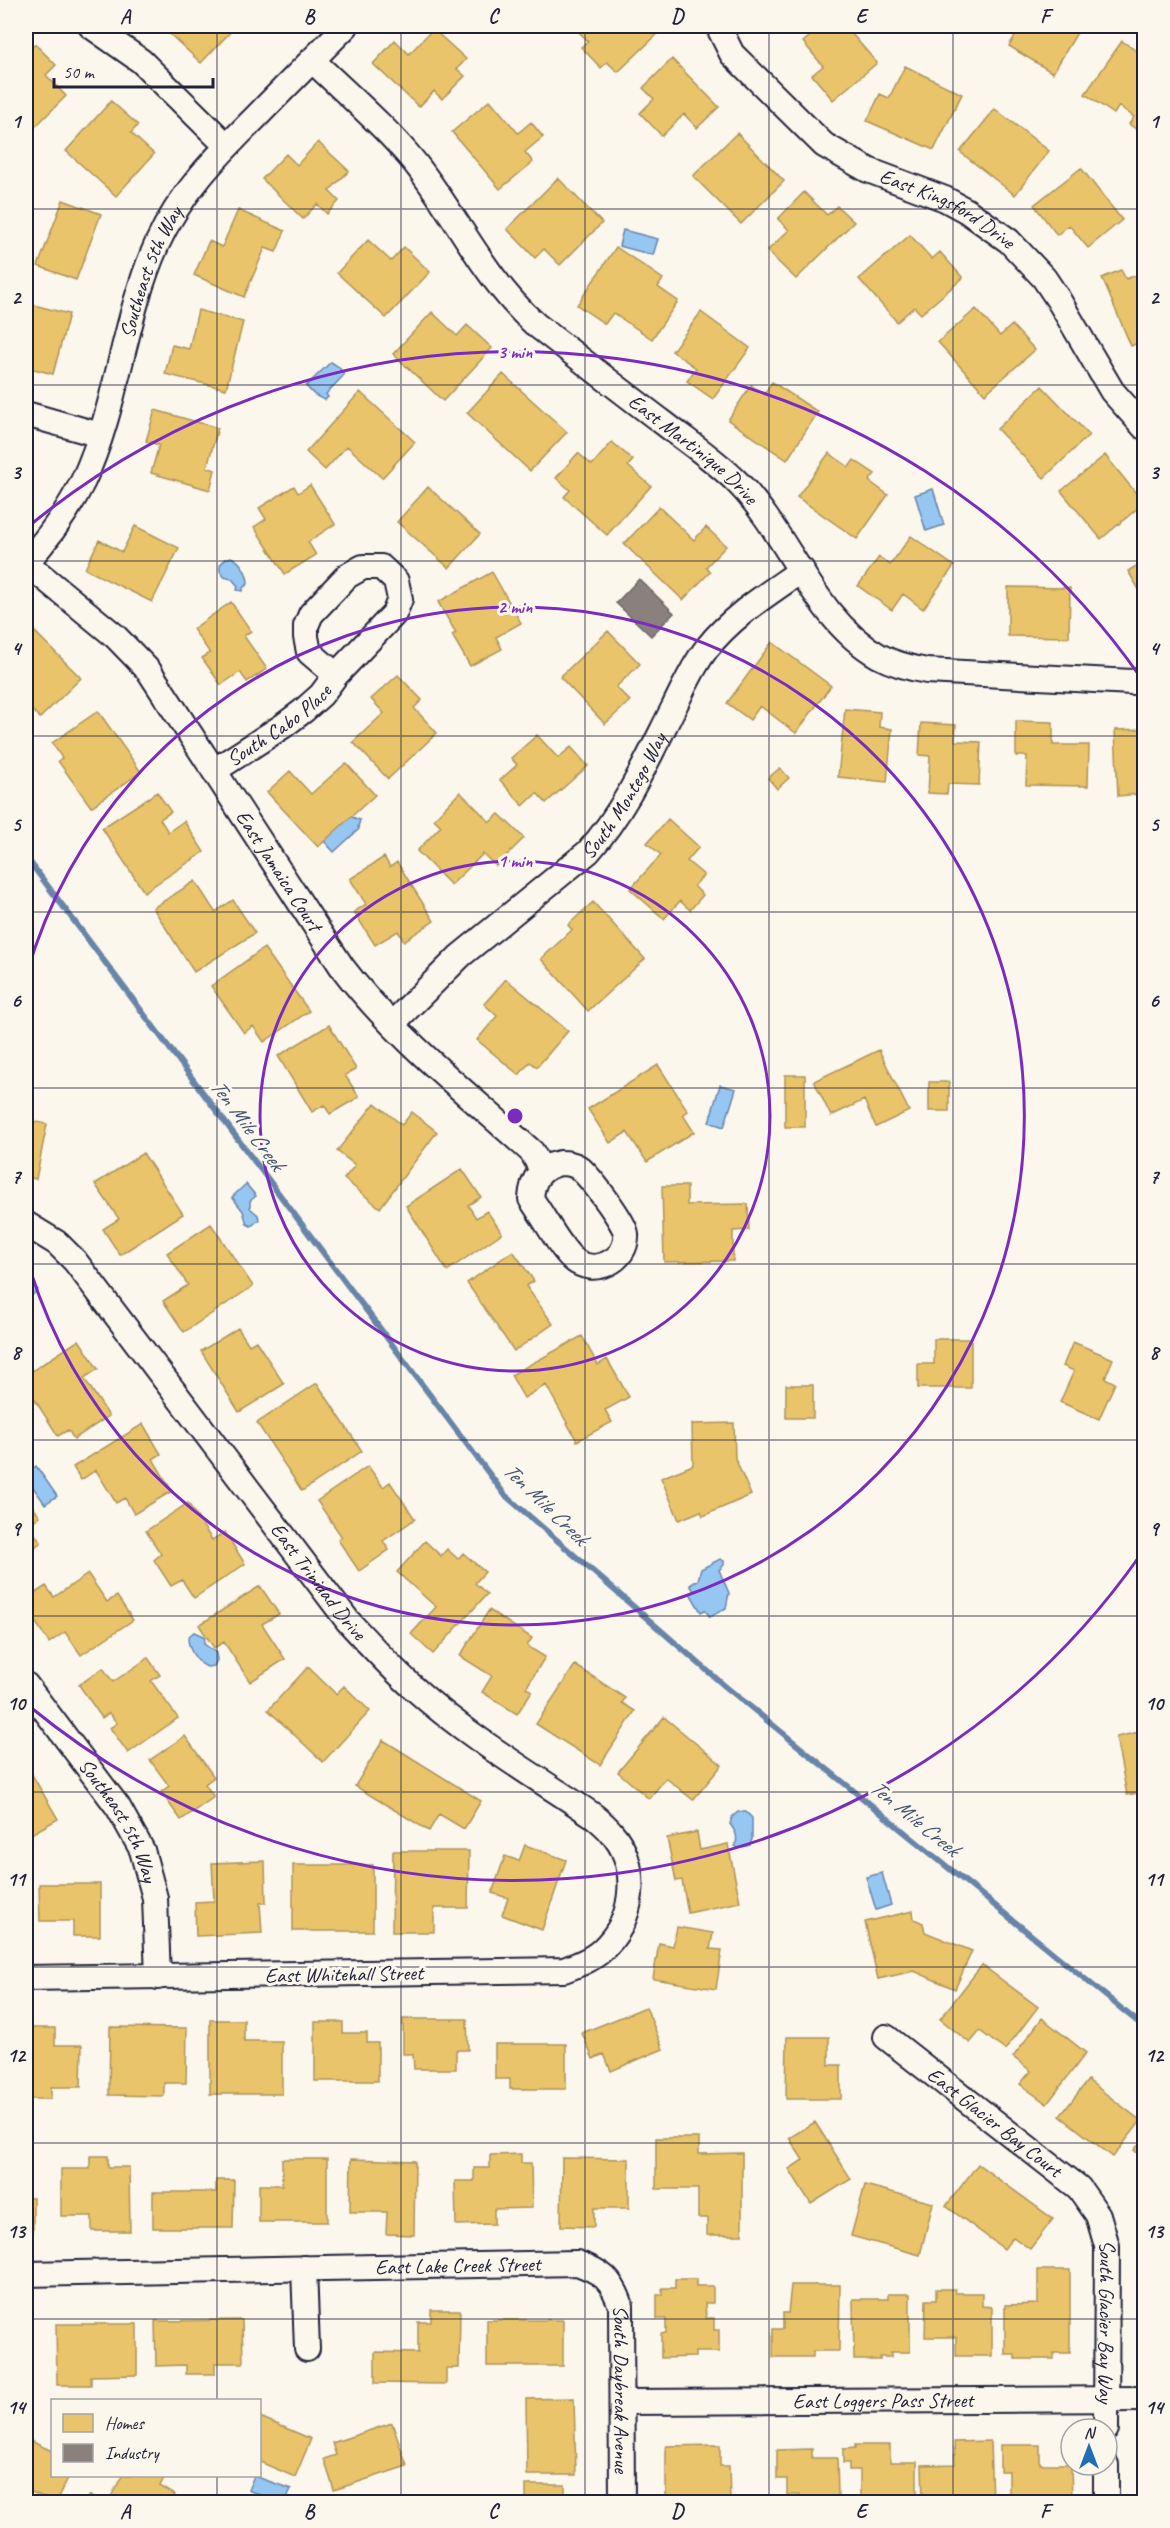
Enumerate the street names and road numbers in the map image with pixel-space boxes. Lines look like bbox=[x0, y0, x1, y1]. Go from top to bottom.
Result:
street label: East Kingsford Drive bbox=[876, 163, 1023, 254]
street label: Southeast 5th Way bbox=[114, 200, 189, 341]
street label: East Martinique Drive bbox=[623, 388, 765, 510]
street label: South Cabo Place bbox=[222, 679, 338, 772]
street label: South Montego Way bbox=[575, 727, 673, 864]
street label: East Jamaica Court bbox=[230, 805, 330, 938]
street label: East Trinidad Drive bbox=[265, 1517, 373, 1646]
street label: Southeast 5th Way bbox=[73, 1753, 164, 1887]
street label: East Whitehall Street bbox=[265, 1960, 425, 1988]
street label: East Glacier Bay Court bbox=[922, 2061, 1069, 2184]
street label: South Glacier Bay Way bbox=[1093, 2237, 1122, 2405]
street label: East Lake Creek Street bbox=[375, 2251, 543, 2280]
street label: South Daybreak Avenue bbox=[608, 2305, 635, 2474]
street label: East Loggers Pass Street bbox=[793, 2387, 975, 2414]

